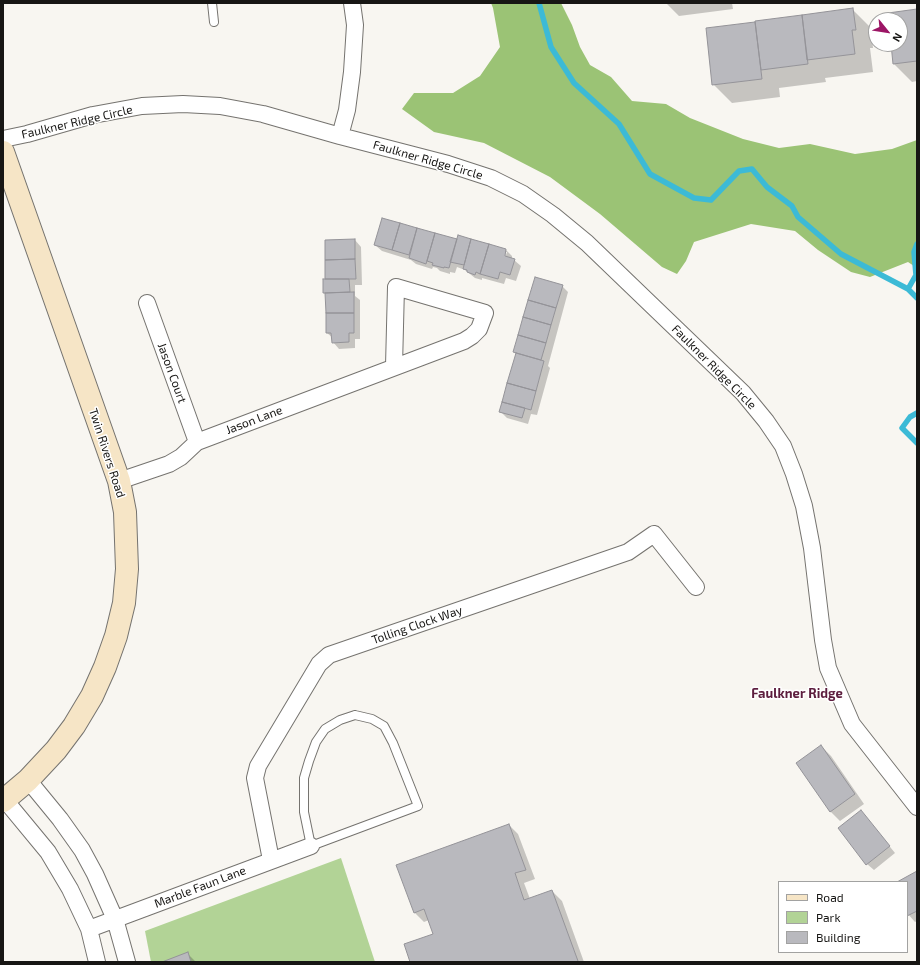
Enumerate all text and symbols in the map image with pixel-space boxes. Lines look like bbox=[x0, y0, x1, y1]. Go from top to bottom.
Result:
north arrow bbox=[868, 12, 908, 52]
text: N bbox=[890, 31, 906, 44]
street label: Faulkner Ridge Circle bbox=[20, 102, 134, 142]
street label: Faulkner Ridge Circle bbox=[371, 137, 485, 183]
street label: Faulkner Ridge Circle bbox=[669, 322, 759, 412]
street label: Jason Court bbox=[154, 341, 190, 405]
street label: Jason Lane bbox=[224, 403, 284, 437]
street label: Twin Rivers Road bbox=[86, 407, 128, 499]
street label: Tolling Clock Way bbox=[370, 603, 464, 647]
district label: Faulkner Ridge bbox=[751, 686, 843, 702]
street label: Marble Faun Lane bbox=[152, 863, 248, 911]
legend bbox=[778, 881, 908, 953]
text: Road bbox=[816, 890, 844, 904]
text: Park bbox=[816, 910, 841, 924]
text: Building bbox=[816, 930, 860, 944]

